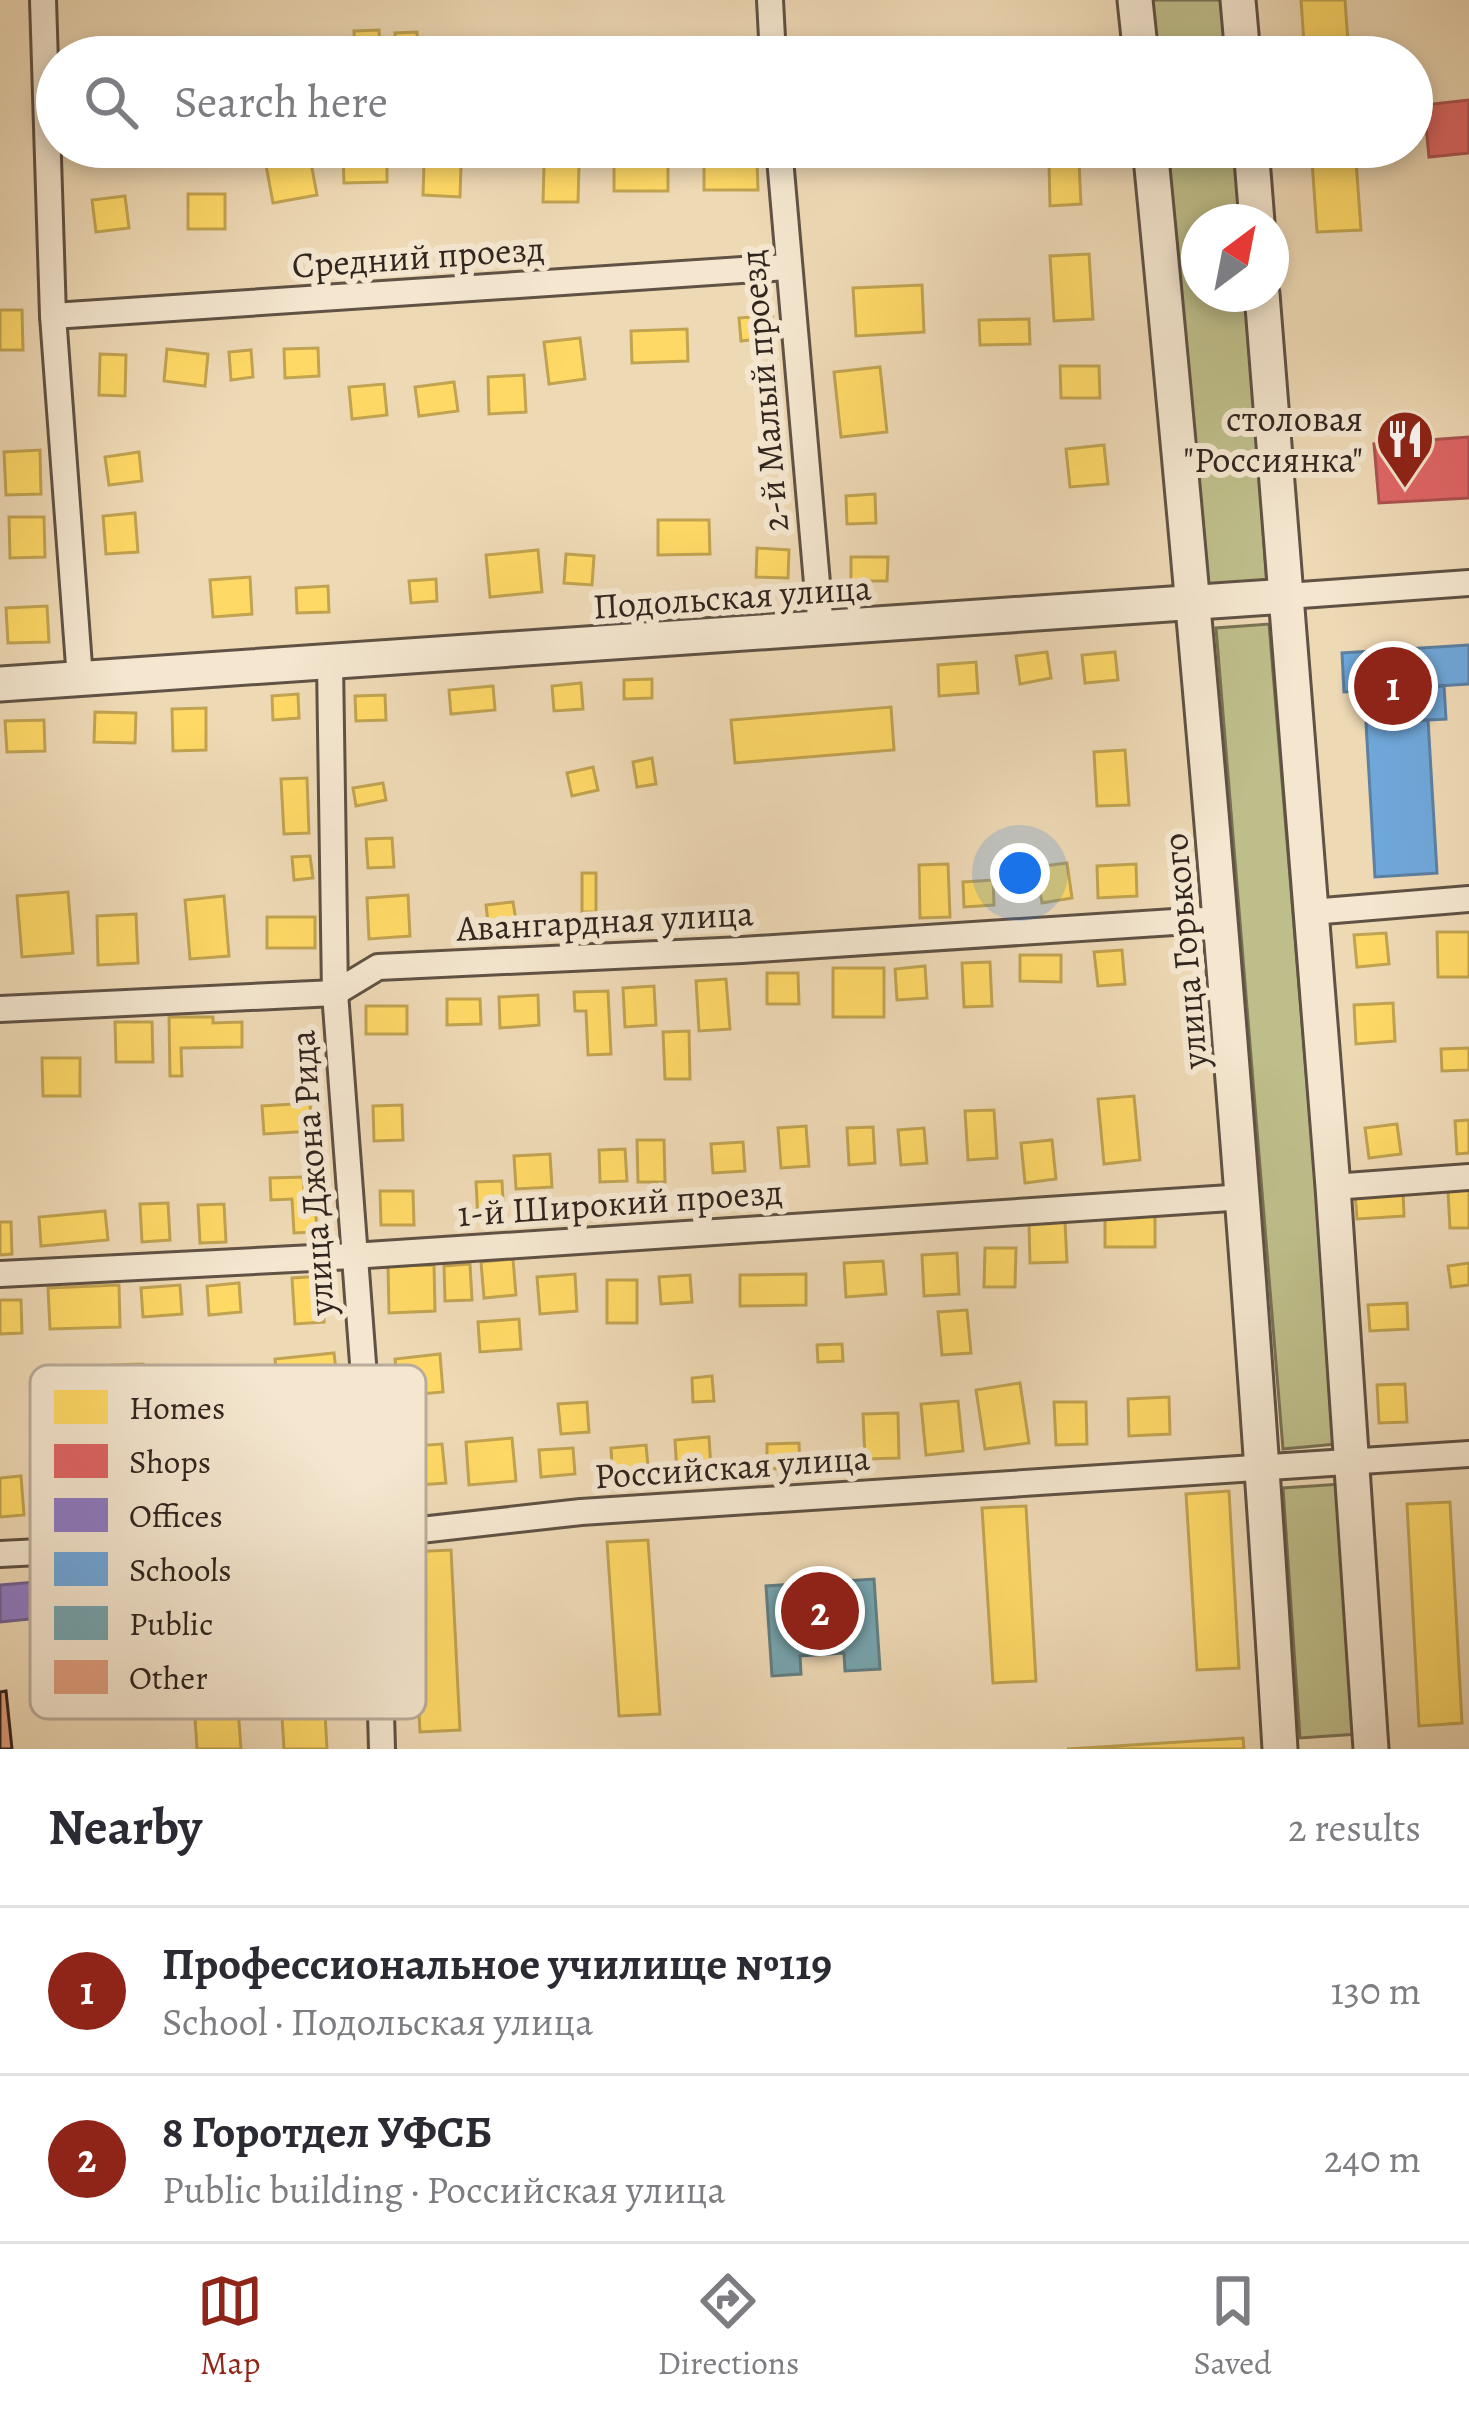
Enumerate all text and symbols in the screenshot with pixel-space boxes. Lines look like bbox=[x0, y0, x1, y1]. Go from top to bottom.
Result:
search box bbox=[36, 36, 1433, 168]
icon: search bbox=[78, 69, 144, 135]
text: Search here bbox=[174, 71, 388, 133]
north arrow bbox=[1181, 204, 1289, 312]
street label: Средний проезд bbox=[290, 223, 546, 290]
street label: 2-й Малый проезд bbox=[727, 248, 800, 534]
place label: столовая "Россиянка" bbox=[1183, 394, 1363, 484]
restaurant icon: столовая "Россиянка" bbox=[1374, 408, 1436, 490]
street label: Подольская улица bbox=[591, 562, 873, 631]
pin: 1 bbox=[1354, 641, 1432, 731]
street label: улица Горького bbox=[1150, 831, 1219, 1072]
your location bbox=[990, 843, 1050, 903]
street label: Авангардная улица bbox=[454, 888, 755, 953]
street label: улица Джона Рида bbox=[277, 1028, 346, 1318]
street label: 1-й Широкий проезд bbox=[456, 1167, 784, 1238]
legend bbox=[30, 1365, 426, 1719]
text: Homes bbox=[129, 1385, 225, 1430]
street label: Российская улица bbox=[593, 1432, 872, 1501]
text: Shops bbox=[129, 1439, 211, 1484]
text: Offices bbox=[129, 1493, 223, 1538]
text: Schools bbox=[129, 1547, 232, 1592]
pin: 2 bbox=[781, 1566, 859, 1656]
text: Public bbox=[129, 1601, 213, 1646]
text: Other bbox=[129, 1655, 208, 1700]
text: Nearby bbox=[48, 1792, 202, 1862]
text: 2 results bbox=[1288, 1801, 1421, 1854]
text: Профессиональное училище №119 bbox=[162, 1933, 832, 1995]
text: 1 bbox=[80, 1964, 94, 2017]
text: 130 m bbox=[1330, 1964, 1421, 2017]
text: School · Подольская улица bbox=[162, 1995, 593, 2048]
text: 8 Горотдел УФСБ bbox=[162, 2101, 493, 2163]
text: 2 bbox=[78, 2132, 96, 2185]
text: 240 m bbox=[1324, 2132, 1421, 2185]
text: Public building · Российская улица bbox=[162, 2163, 725, 2216]
tab: Map bbox=[197, 2268, 263, 2385]
tab: Directions bbox=[658, 2268, 799, 2385]
tab: Saved bbox=[1194, 2268, 1272, 2385]

